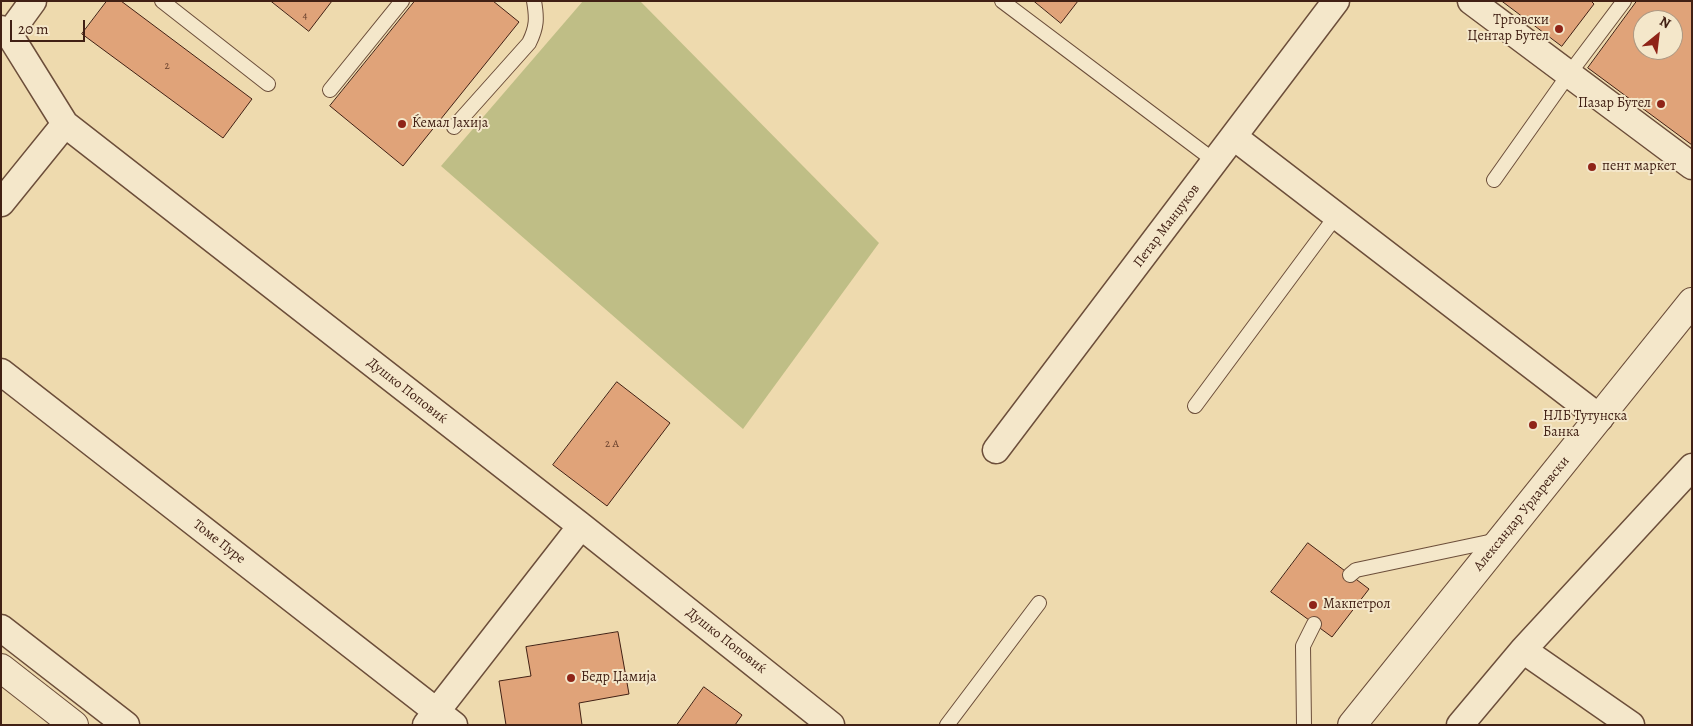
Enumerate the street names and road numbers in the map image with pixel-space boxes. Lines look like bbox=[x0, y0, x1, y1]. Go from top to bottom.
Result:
street label: Петар Манџуков bbox=[1130, 181, 1204, 271]
street label: Душко Поповиќ bbox=[363, 354, 451, 428]
street label: Александар Урдаревски bbox=[1471, 453, 1573, 575]
street label: Томе Пуре bbox=[189, 516, 249, 568]
street label: Душко Поповиќ bbox=[682, 604, 770, 678]

